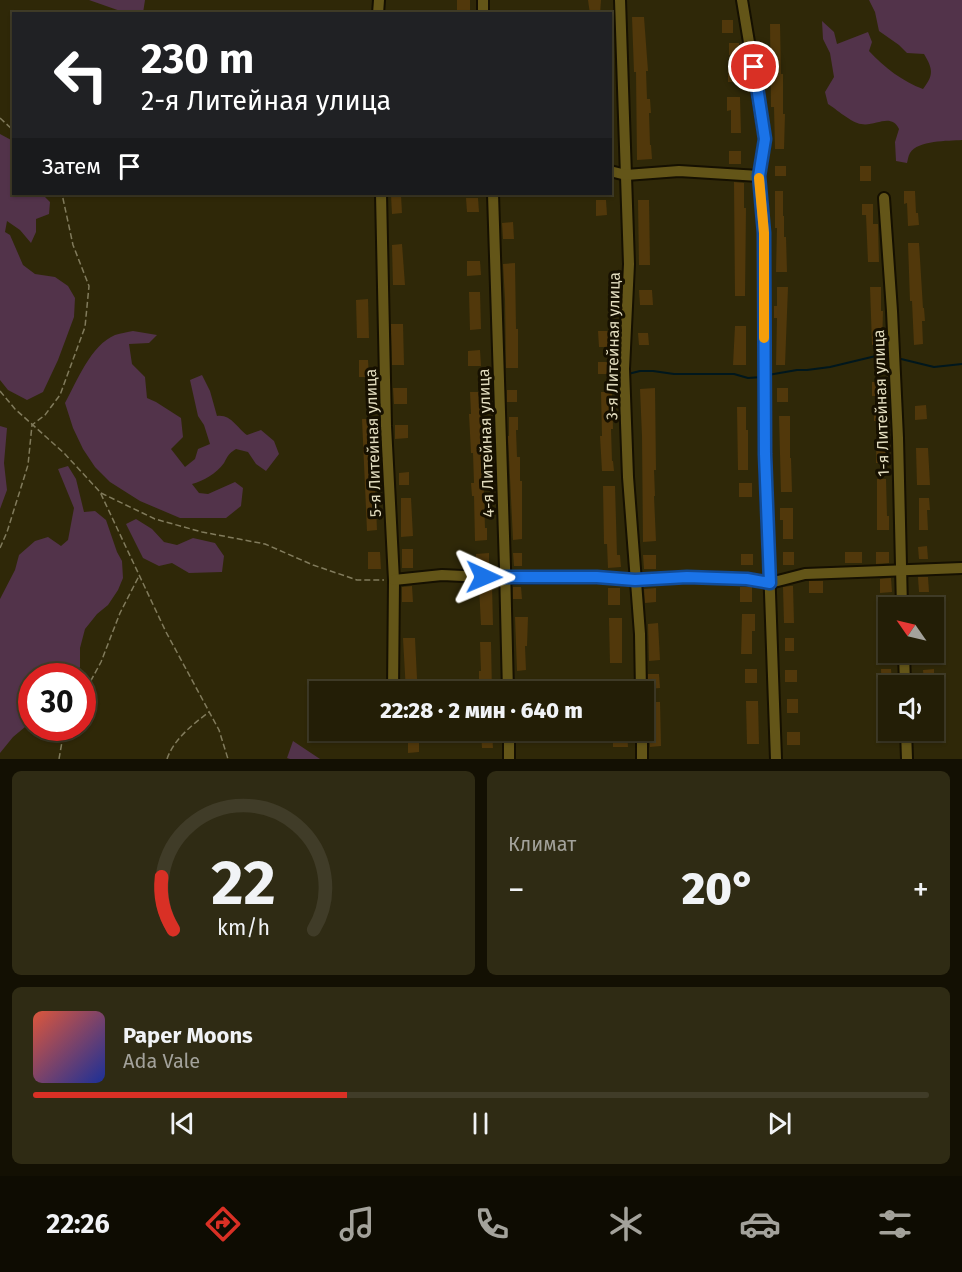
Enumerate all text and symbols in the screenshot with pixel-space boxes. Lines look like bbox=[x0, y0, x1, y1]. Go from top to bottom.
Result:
text: 230 m bbox=[141, 34, 254, 84]
icon: left bbox=[42, 36, 120, 114]
pin bbox=[728, 41, 779, 92]
icon: arrive bbox=[737, 50, 770, 83]
text: 2-я Литейная улица bbox=[141, 85, 391, 117]
icon: arrive bbox=[113, 150, 146, 183]
text: Затем bbox=[42, 153, 101, 180]
street label: 3-я Литейная улица bbox=[602, 272, 624, 420]
street label: 1-я Литейная улица bbox=[869, 329, 893, 477]
street label: 4-я Литейная улица bbox=[474, 368, 498, 518]
street label: 5-я Литейная улица bbox=[361, 369, 385, 517]
position arrow bbox=[452, 545, 516, 609]
north arrow bbox=[878, 597, 944, 663]
map controls bbox=[878, 597, 944, 741]
speed limit sign: 30 bbox=[18, 663, 96, 741]
button: sound bbox=[878, 675, 944, 741]
text: 22:28 · 2 мин · 640 m bbox=[380, 697, 583, 724]
text: Климат bbox=[508, 832, 576, 856]
text: 22 bbox=[211, 846, 276, 921]
text: 20° bbox=[682, 862, 755, 916]
text: − bbox=[508, 870, 525, 910]
text: + bbox=[913, 870, 929, 910]
text: km/h bbox=[217, 915, 270, 941]
text: Paper Moons bbox=[123, 1022, 253, 1049]
text: Ada Vale bbox=[123, 1049, 200, 1073]
icon: previous bbox=[166, 1107, 199, 1140]
icon: pause bbox=[464, 1107, 497, 1140]
icon: next bbox=[763, 1107, 796, 1140]
icon: directions bbox=[202, 1203, 244, 1245]
icon: music bbox=[336, 1203, 378, 1245]
icon: phone bbox=[471, 1203, 513, 1245]
icon: climate bbox=[605, 1203, 647, 1245]
icon: car bbox=[739, 1203, 781, 1245]
icon: filters bbox=[874, 1203, 916, 1245]
text: 22:26 bbox=[46, 1208, 110, 1240]

